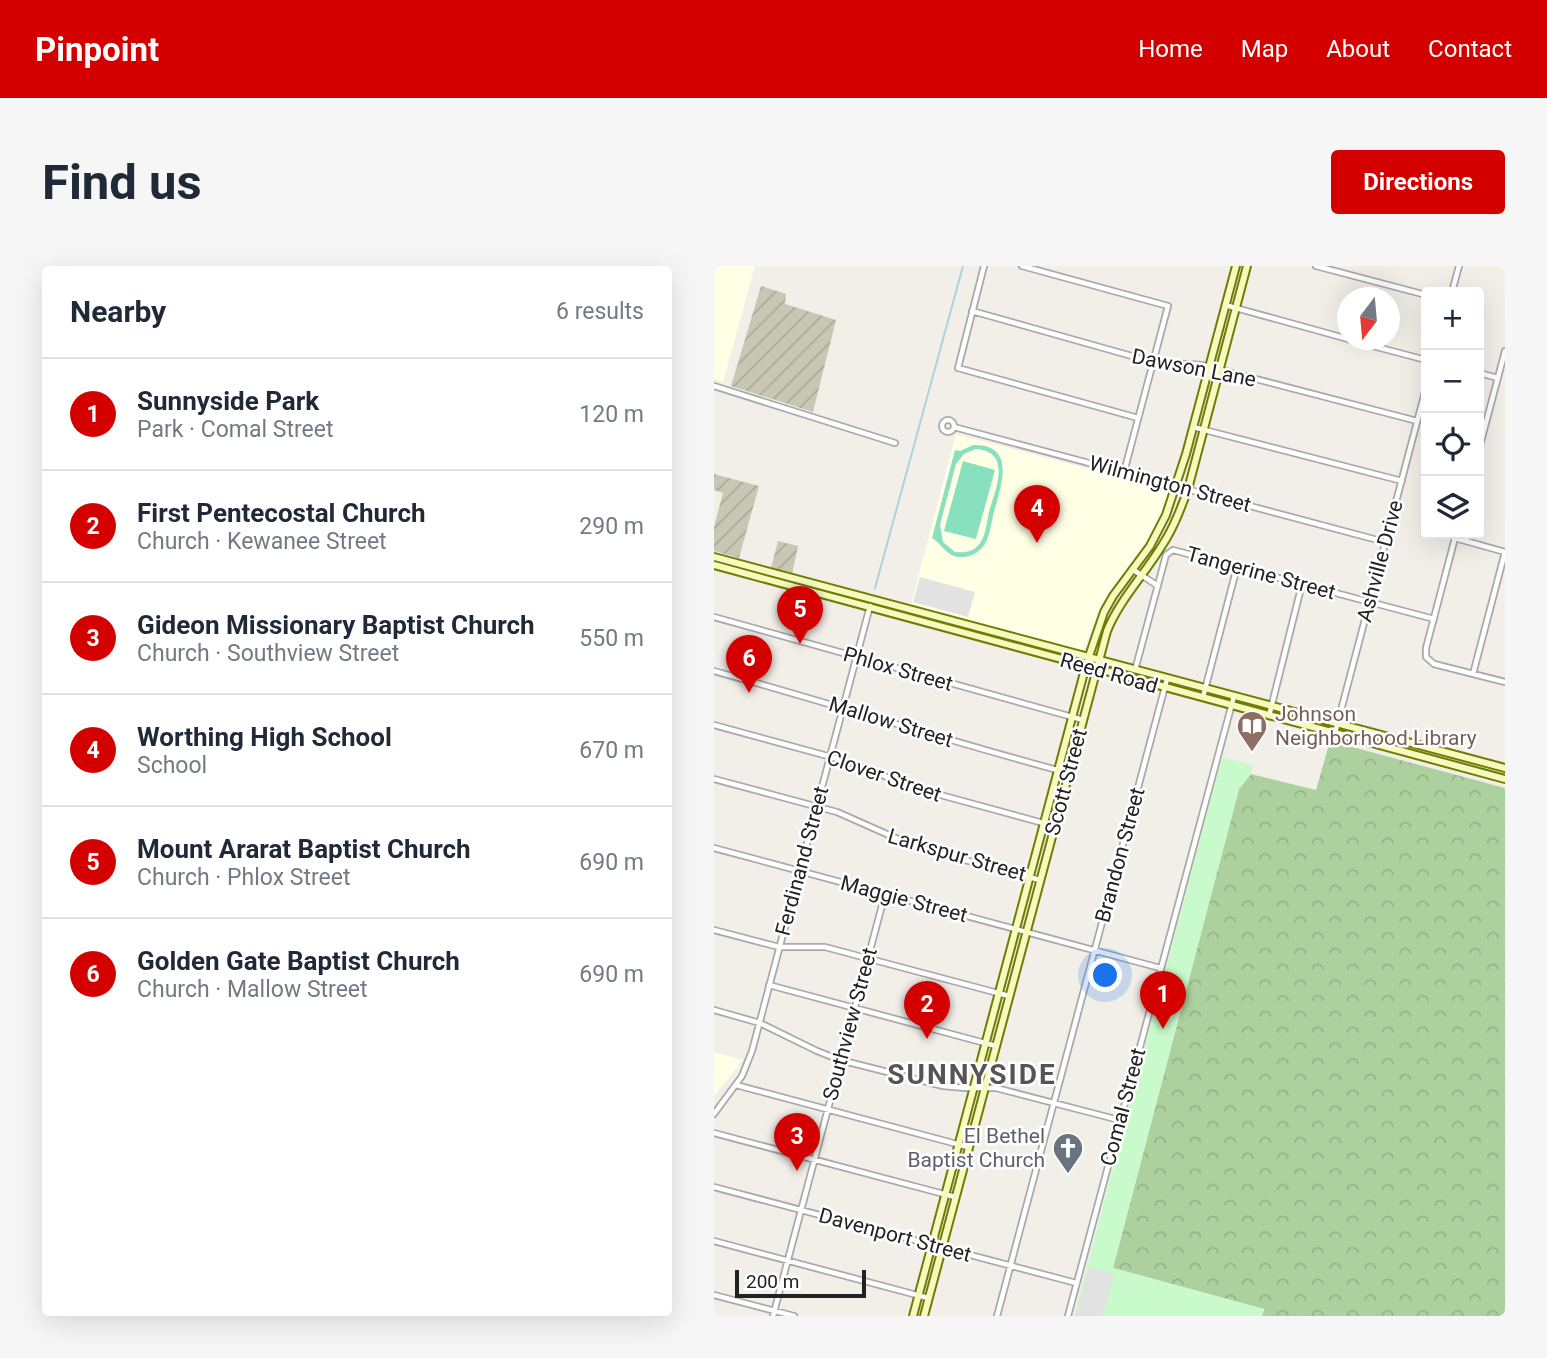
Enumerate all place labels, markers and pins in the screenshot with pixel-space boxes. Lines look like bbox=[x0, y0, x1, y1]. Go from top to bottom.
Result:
pin: 4 bbox=[1014, 485, 1060, 543]
pin: 5 bbox=[777, 586, 823, 644]
pin: 6 bbox=[726, 635, 772, 693]
place label: Johnson Neighborhood Library bbox=[1275, 702, 1477, 750]
library icon: Johnson Neighborhood Library bbox=[1235, 709, 1269, 753]
pin: 1 bbox=[1140, 971, 1186, 1029]
pin: 2 bbox=[904, 981, 950, 1039]
pin: 3 bbox=[774, 1113, 820, 1171]
place label: El Bethel Baptist Church bbox=[908, 1124, 1045, 1172]
church icon: El Bethel Baptist Church bbox=[1051, 1131, 1085, 1175]

